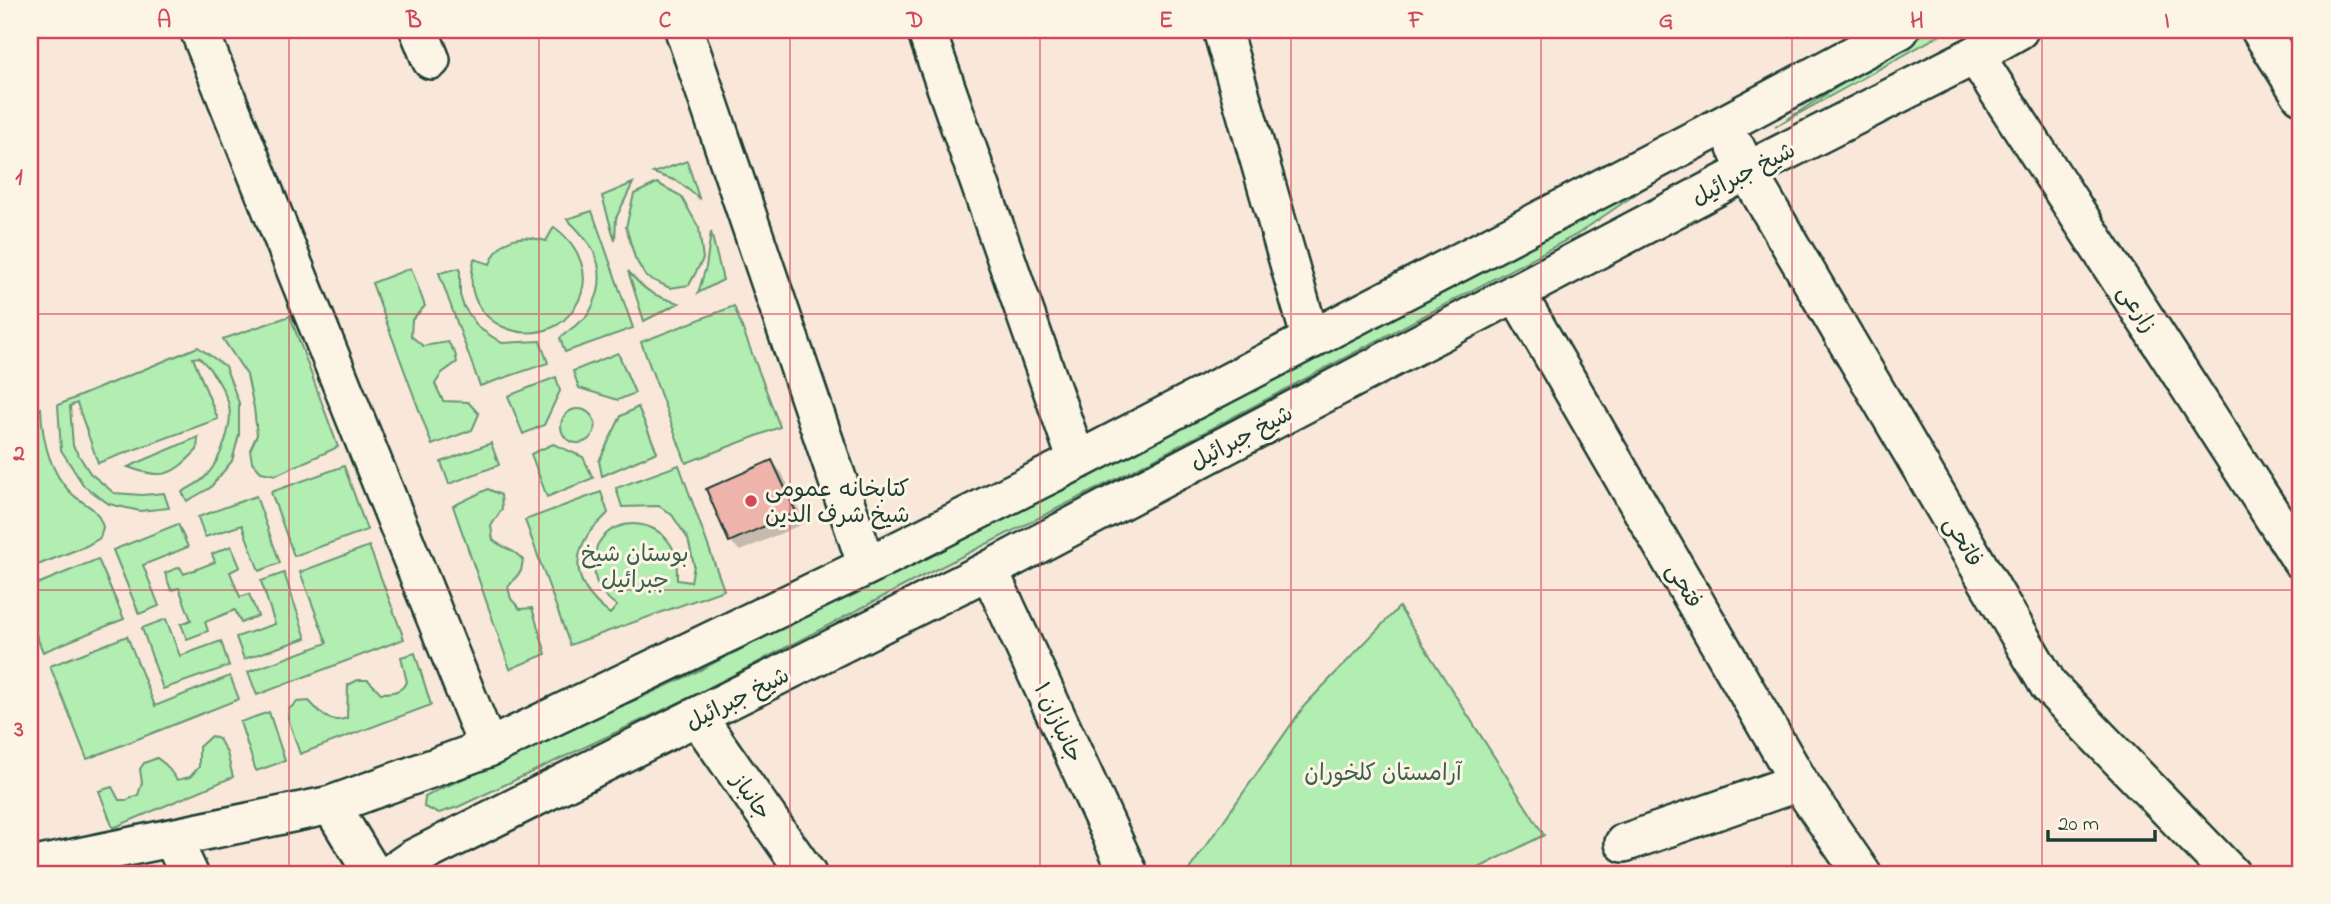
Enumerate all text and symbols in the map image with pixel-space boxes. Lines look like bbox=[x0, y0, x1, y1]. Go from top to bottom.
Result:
text: A bbox=[157, 5, 171, 38]
text: B bbox=[405, 5, 422, 38]
text: C bbox=[659, 5, 672, 38]
text: D bbox=[906, 5, 923, 38]
text: E bbox=[1159, 5, 1173, 38]
text: F bbox=[1408, 5, 1424, 38]
text: G bbox=[1659, 5, 1673, 38]
text: H bbox=[1910, 5, 1924, 38]
text: I bbox=[2164, 5, 2170, 38]
street label: شیخ جبرائیل bbox=[1687, 135, 1802, 215]
text: 1 bbox=[15, 162, 23, 195]
street label: زارعی bbox=[2108, 279, 2164, 340]
street label: شیخ جبرائیل bbox=[1185, 398, 1300, 480]
text: 2 bbox=[12, 438, 25, 471]
place label: کتابخانه عمومی شیخ شرف الدین bbox=[765, 474, 910, 533]
marker: کتابخانه عمومی شیخ شرف الدین bbox=[743, 493, 759, 509]
street label: فاتحی bbox=[1934, 511, 1990, 574]
park label: بوستان شیخ جبرائیل bbox=[581, 539, 689, 598]
street label: فتحی bbox=[1657, 557, 1709, 615]
street label: شیخ جبرائیل bbox=[681, 660, 796, 740]
street label: جانبازان ۱ bbox=[1024, 677, 1090, 769]
text: 3 bbox=[13, 714, 24, 747]
park label: آرامستان کلخوران bbox=[1304, 758, 1463, 791]
street label: جانباز bbox=[721, 766, 778, 828]
scale bar bbox=[2048, 799, 2154, 843]
text: 20 m bbox=[2058, 810, 2099, 840]

